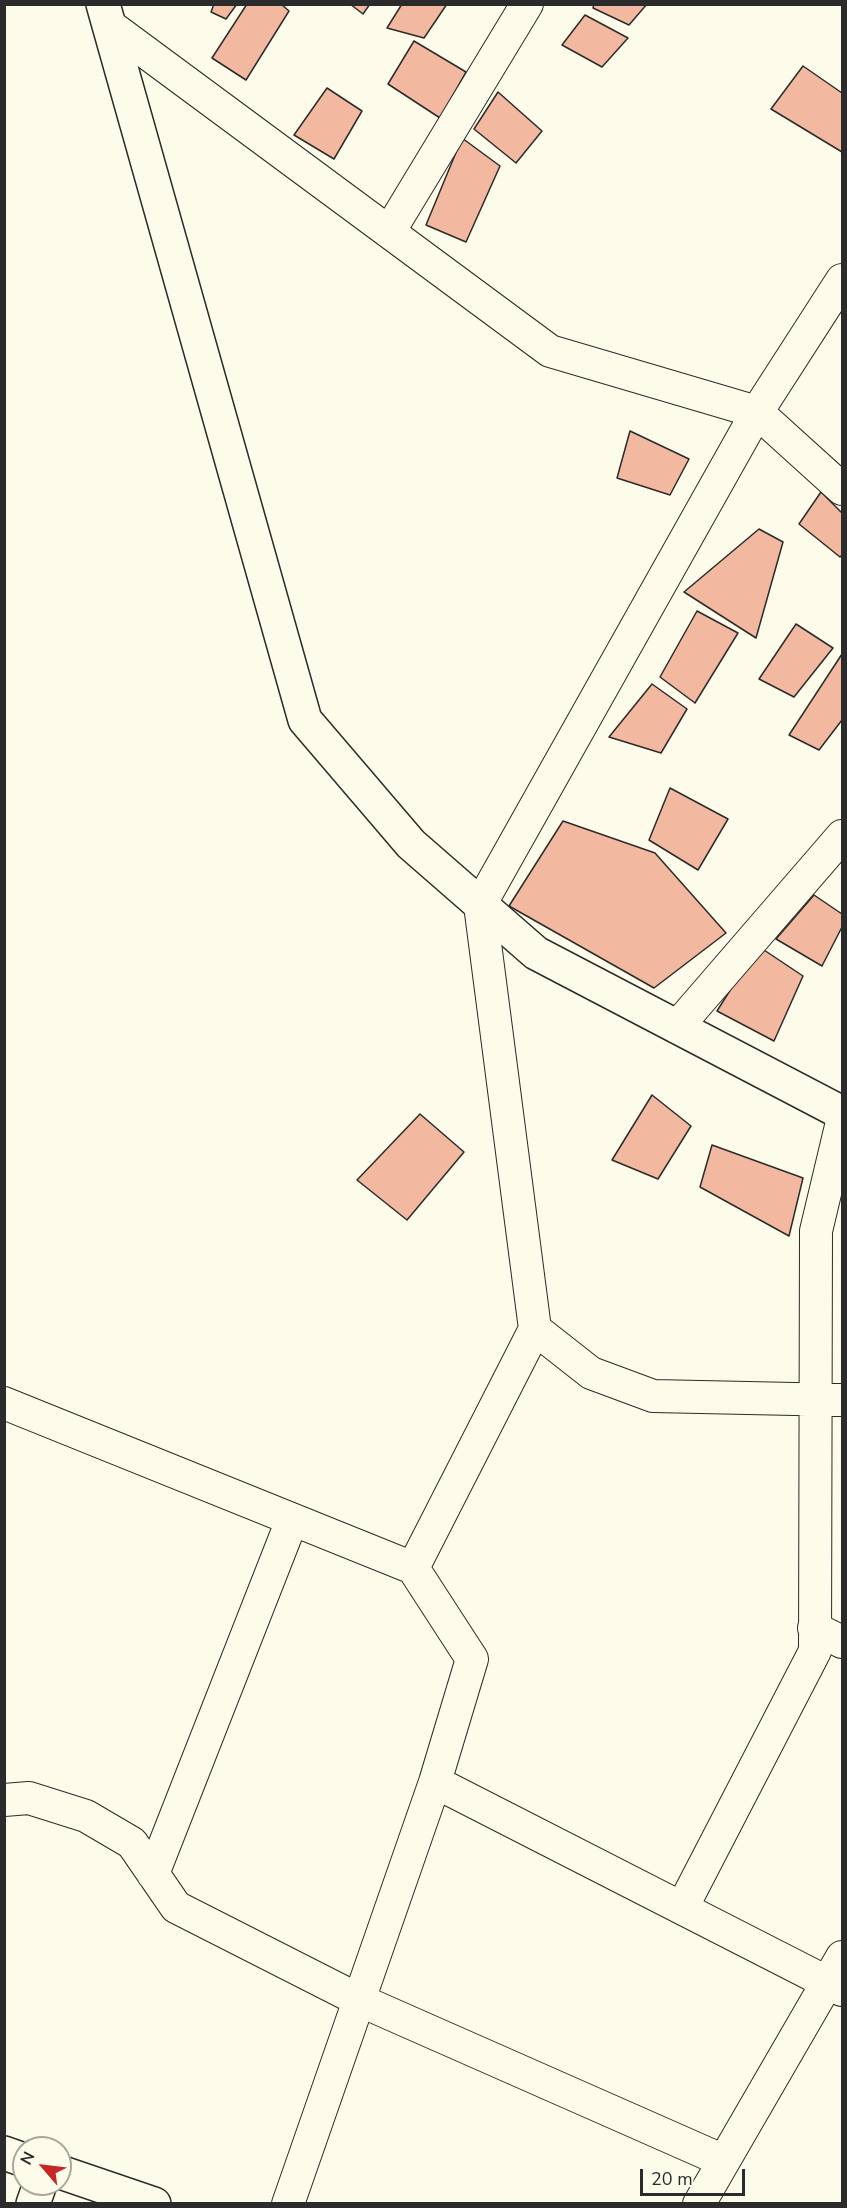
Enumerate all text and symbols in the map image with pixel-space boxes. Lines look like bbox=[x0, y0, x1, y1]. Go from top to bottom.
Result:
north arrow bbox=[12, 2136, 72, 2196]
text: N bbox=[15, 2148, 40, 2169]
scale bar bbox=[643, 2157, 748, 2195]
text: 20 m bbox=[651, 2167, 693, 2191]

